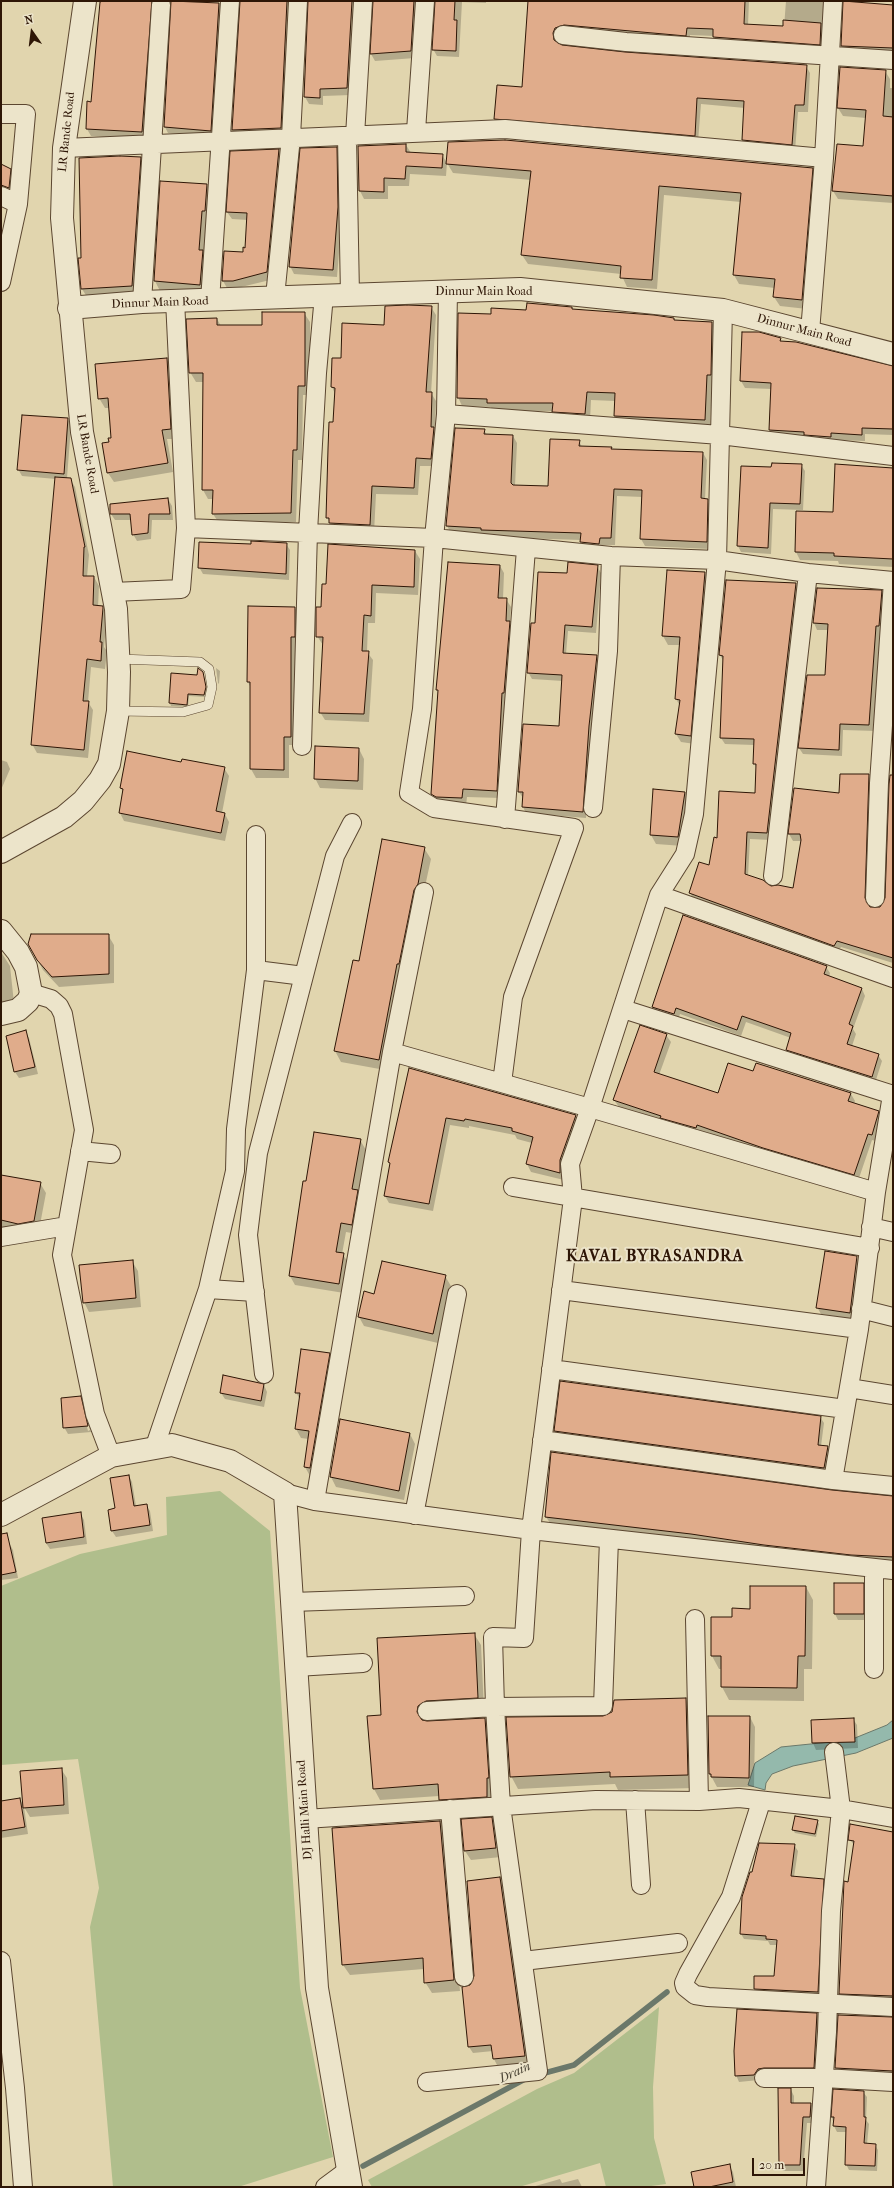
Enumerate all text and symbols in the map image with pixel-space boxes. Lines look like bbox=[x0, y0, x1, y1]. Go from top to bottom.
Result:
north arrow bbox=[12, 12, 52, 52]
text: N bbox=[23, 13, 35, 27]
street label: LR Bande Road bbox=[56, 91, 78, 173]
street label: Dinnur Main Road bbox=[435, 285, 533, 299]
street label: Dinnur Main Road bbox=[111, 294, 209, 312]
street label: Dinnur Main Road bbox=[755, 311, 853, 351]
street label: LR Bande Road bbox=[73, 413, 101, 495]
district label: KAVAL BYRASANDRA bbox=[566, 1247, 744, 1267]
street label: DJ Halli Main Road bbox=[294, 1760, 316, 1860]
water label: Drain bbox=[497, 2059, 533, 2087]
scale bar bbox=[754, 2150, 807, 2176]
text: 20 m bbox=[759, 2158, 784, 2172]

